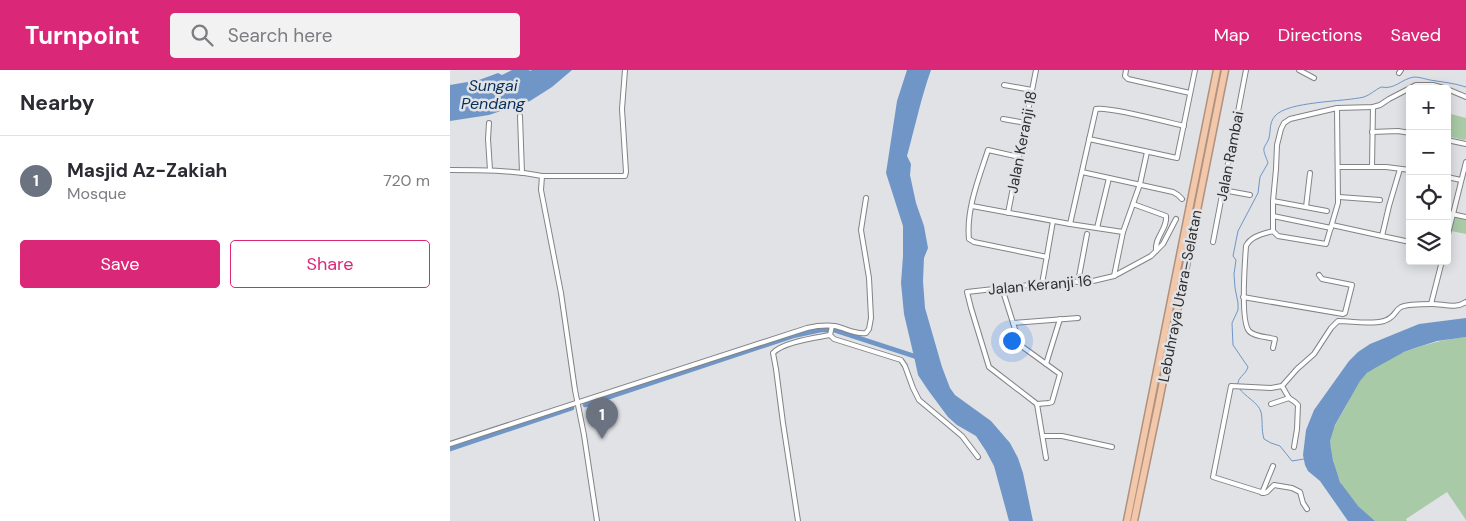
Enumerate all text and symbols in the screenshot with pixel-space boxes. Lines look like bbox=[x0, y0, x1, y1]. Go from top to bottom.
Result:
search box bbox=[170, 13, 520, 58]
text: Turnpoint bbox=[25, 20, 140, 51]
icon: search bbox=[188, 21, 216, 49]
text: Search here bbox=[228, 23, 333, 48]
text: Map bbox=[1214, 23, 1250, 47]
text: Directions bbox=[1278, 23, 1363, 47]
text: Saved bbox=[1391, 23, 1441, 47]
water label: Sungai Pendang bbox=[461, 75, 526, 114]
map controls bbox=[1406, 85, 1451, 265]
button: + bbox=[1406, 85, 1451, 130]
text: Nearby bbox=[20, 89, 94, 117]
street label: Jalan Keranji 18 bbox=[1002, 89, 1042, 195]
street label: Jalan Rambai bbox=[1211, 109, 1249, 203]
button: − bbox=[1406, 130, 1451, 175]
text: Masjid Az-Zakiah bbox=[67, 158, 227, 183]
text: 1 bbox=[33, 170, 39, 191]
text: 720 m bbox=[383, 170, 430, 191]
button: locate bbox=[1406, 175, 1451, 220]
text: Mosque bbox=[67, 183, 126, 204]
street label: Lebuhraya Utara–Selatan bbox=[1153, 208, 1207, 384]
button: layers bbox=[1406, 220, 1451, 265]
button: Save bbox=[20, 240, 220, 288]
button: Share bbox=[230, 240, 430, 288]
street label: Jalan Keranji 16 bbox=[987, 270, 1093, 300]
your location bbox=[999, 328, 1025, 354]
pin: 1 bbox=[586, 398, 618, 439]

